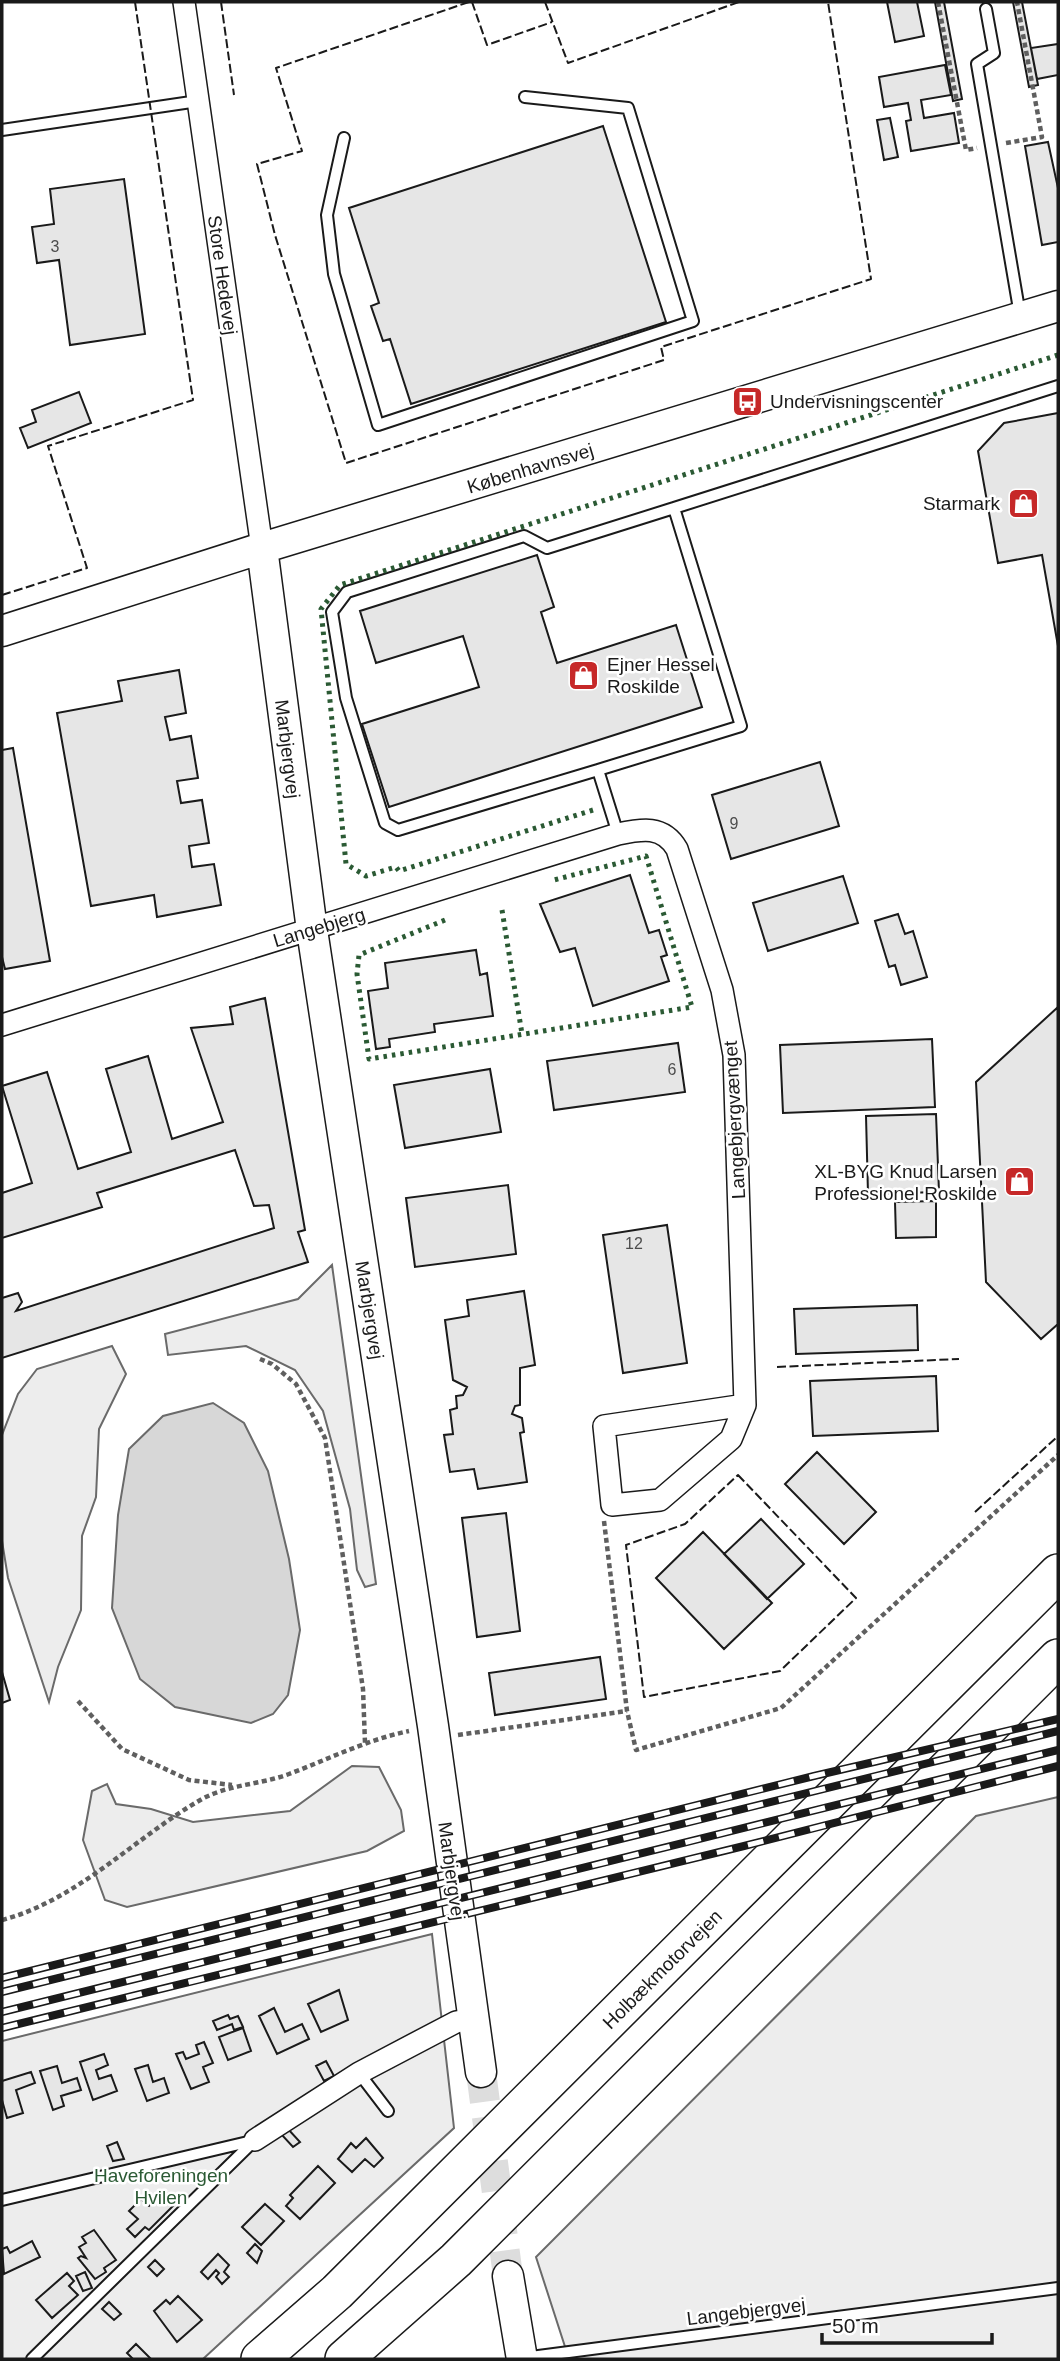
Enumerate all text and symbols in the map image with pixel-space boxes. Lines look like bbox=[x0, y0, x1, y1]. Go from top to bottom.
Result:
street label: Store Hedevej bbox=[204, 214, 241, 336]
house number: 3 bbox=[51, 238, 60, 255]
bus stop icon: Undervisningscenter bbox=[730, 384, 764, 418]
place label: Undervisningscenter bbox=[770, 391, 944, 412]
street label: Københavnsvej bbox=[464, 439, 596, 498]
shop icon: Starmark bbox=[1006, 486, 1040, 520]
place label: Starmark bbox=[923, 493, 1000, 514]
place label: Ejner Hessel Roskilde bbox=[607, 654, 715, 697]
shop icon: Ejner Hessel Roskilde bbox=[567, 658, 601, 692]
street label: Marbjergvej bbox=[271, 699, 304, 800]
house number: 9 bbox=[730, 815, 739, 832]
street label: Langebjerg bbox=[271, 904, 368, 951]
street label: Langebjergvænget bbox=[720, 1040, 749, 1200]
house number: 6 bbox=[668, 1061, 677, 1078]
place label: XL-BYG Knud Larsen Professionel Roskilde bbox=[814, 1161, 997, 1204]
shop icon: XL-BYG Knud Larsen Professionel Roskilde bbox=[1003, 1165, 1037, 1199]
house number: 12 bbox=[625, 1235, 643, 1252]
street label: Marbjergvej bbox=[351, 1259, 388, 1361]
street label: Marbjergvej bbox=[434, 1820, 469, 1922]
street label: Holbækmotorvejen bbox=[599, 1906, 726, 2033]
park label: Haveforeningen Hvilen bbox=[94, 2165, 228, 2208]
street label: Langebjergvej bbox=[686, 2294, 807, 2329]
scale bar bbox=[822, 2302, 992, 2346]
text: 50 m bbox=[832, 2314, 879, 2337]

